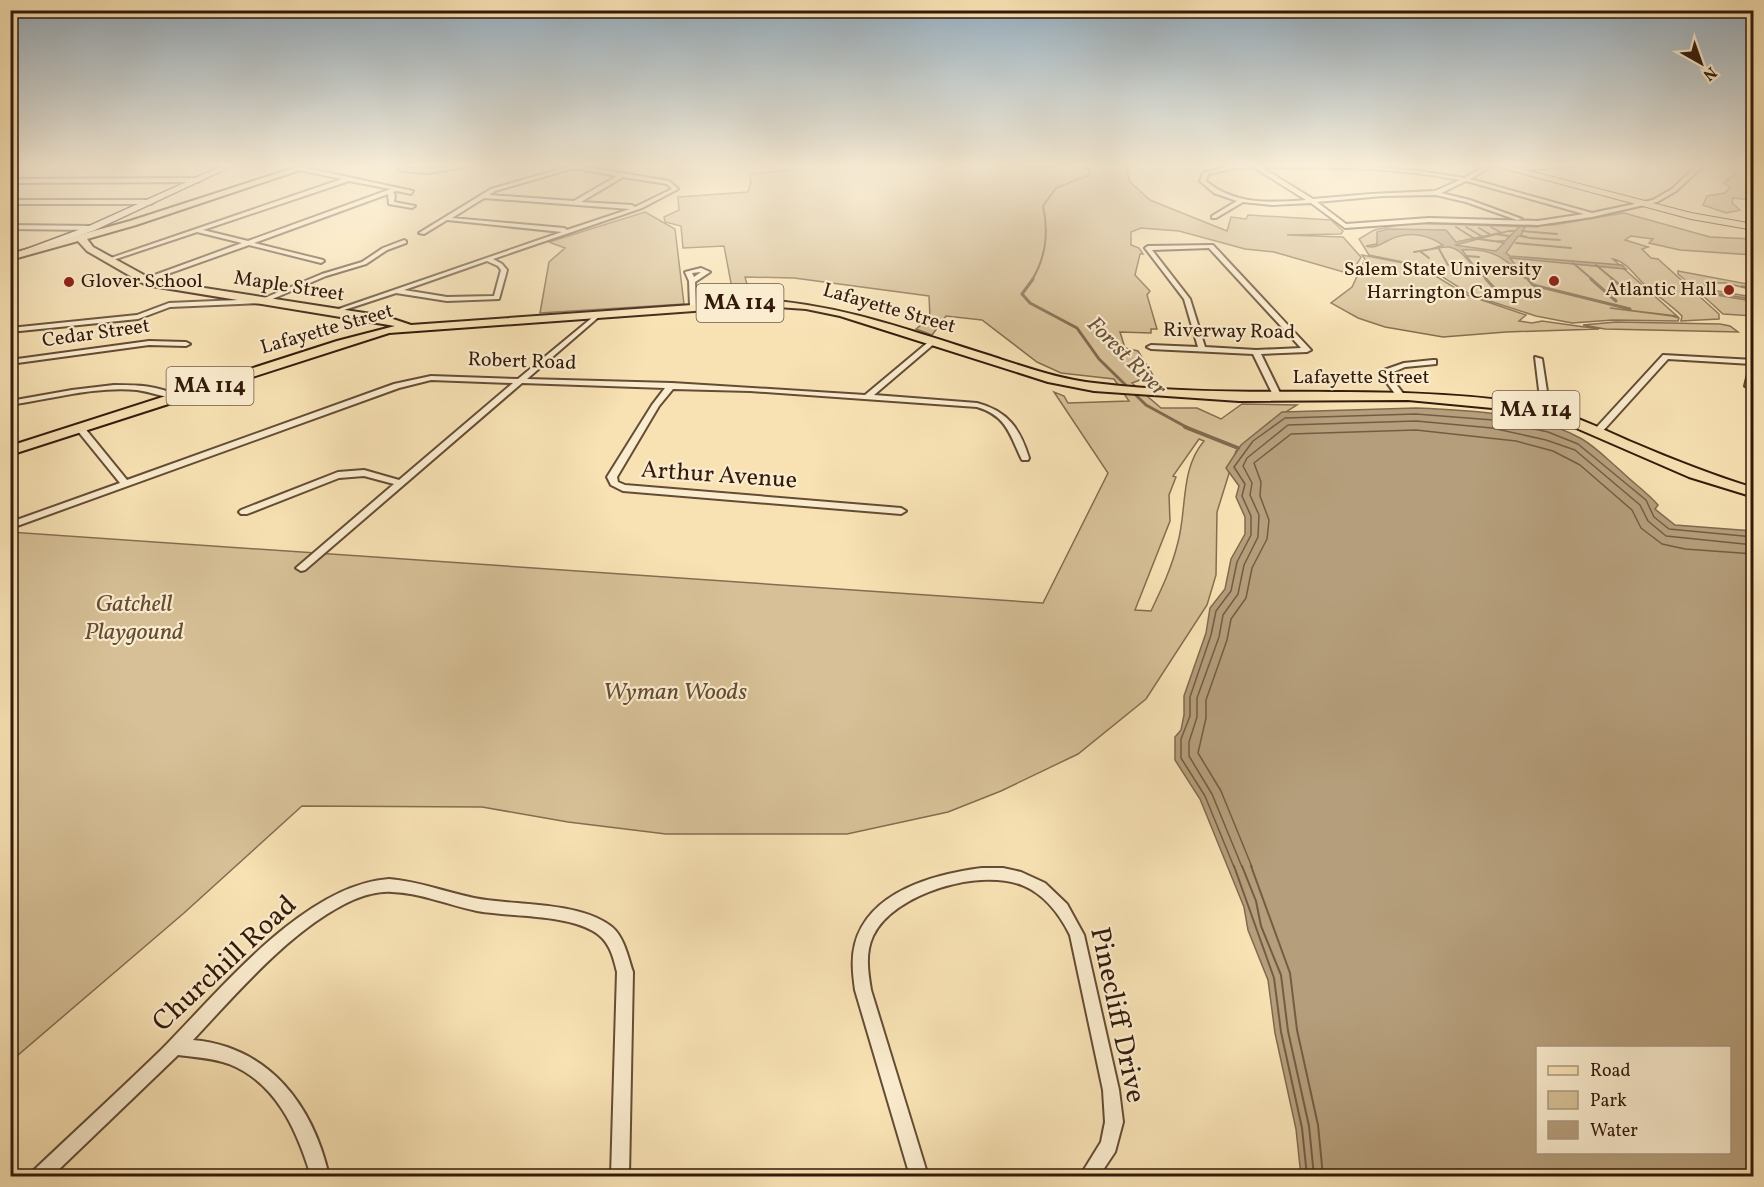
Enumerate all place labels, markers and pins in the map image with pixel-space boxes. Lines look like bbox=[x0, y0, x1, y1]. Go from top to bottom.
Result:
place label: Salem State University Harrington Campus bbox=[1344, 256, 1542, 307]
place label: Glover School bbox=[81, 268, 203, 296]
marker: Salem State University Harrington Campus bbox=[1547, 274, 1561, 288]
marker: Glover School bbox=[62, 275, 76, 289]
place label: Atlantic Hall bbox=[1605, 276, 1717, 304]
marker: Atlantic Hall bbox=[1722, 283, 1736, 297]

